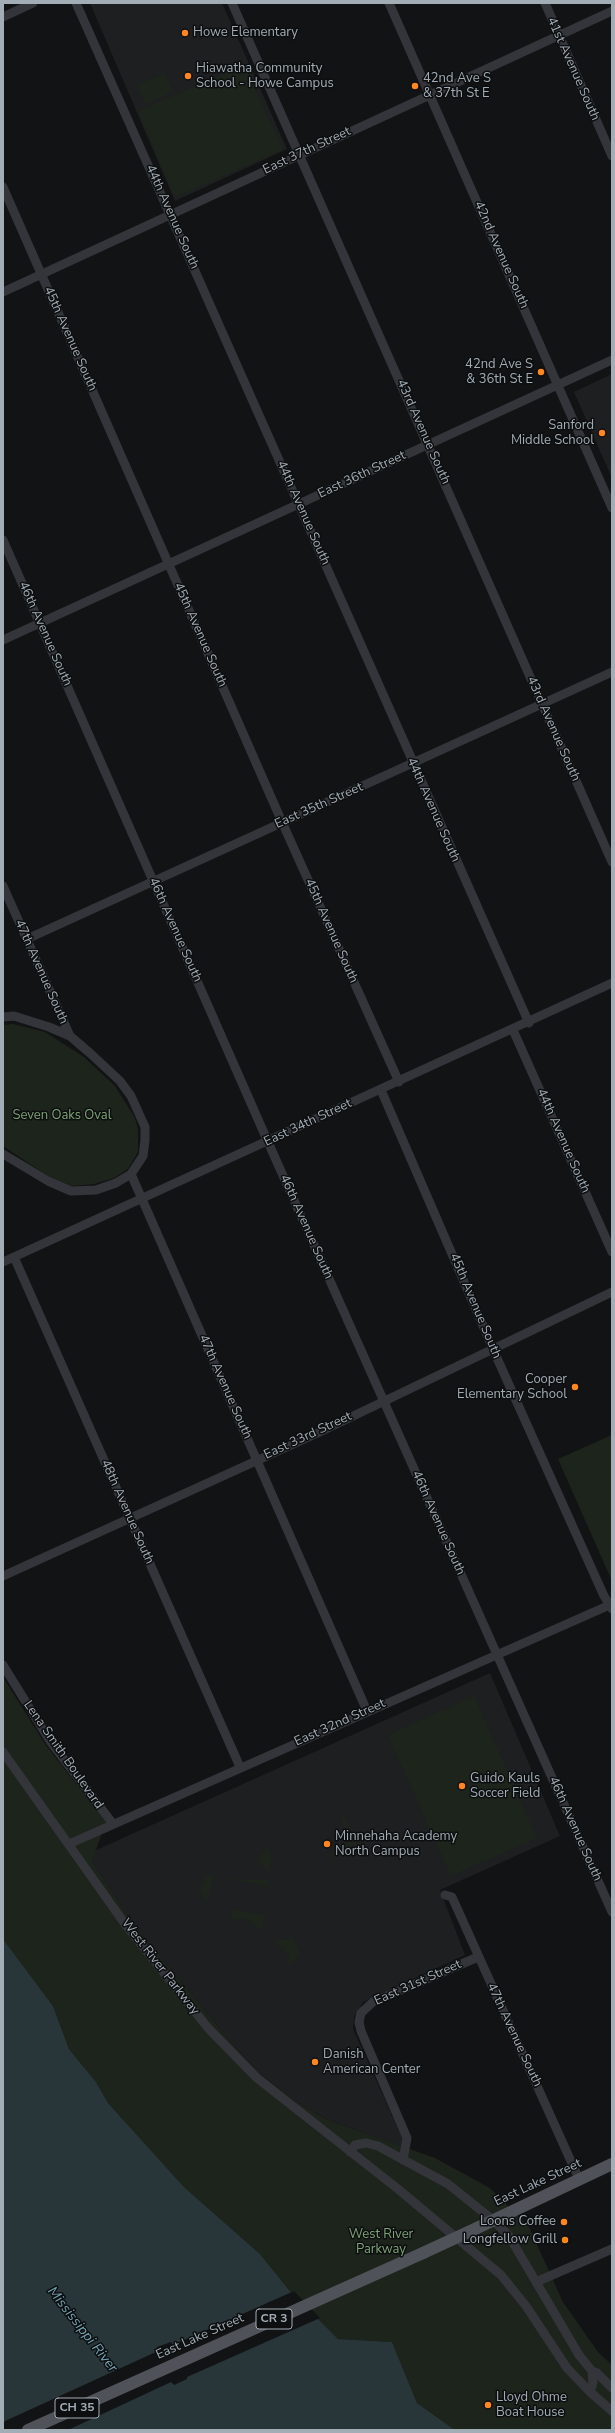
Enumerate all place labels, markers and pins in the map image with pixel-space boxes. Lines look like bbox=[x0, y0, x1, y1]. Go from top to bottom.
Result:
place label: Howe Elementary bbox=[193, 25, 298, 41]
marker: Howe Elementary bbox=[180, 28, 190, 38]
place label: Hiawatha Community School - Howe Campus bbox=[196, 61, 334, 92]
marker: Hiawatha Community School - Howe Campus bbox=[183, 71, 193, 81]
place label: 42nd Ave S & 37th St E bbox=[423, 71, 491, 102]
marker: 42nd Ave S & 37th St E bbox=[410, 81, 420, 91]
place label: 42nd Ave S & 36th St E bbox=[465, 357, 533, 388]
marker: 42nd Ave S & 36th St E bbox=[536, 367, 546, 377]
place label: Sanford Middle School bbox=[511, 418, 594, 449]
marker: Sanford Middle School bbox=[597, 428, 607, 438]
place label: Cooper Elementary School bbox=[457, 1372, 567, 1403]
marker: Cooper Elementary School bbox=[570, 1382, 580, 1392]
place label: Guido Kauls Soccer Field bbox=[470, 1771, 540, 1802]
marker: Guido Kauls Soccer Field bbox=[457, 1781, 467, 1791]
place label: Minnehaha Academy North Campus bbox=[335, 1829, 457, 1860]
marker: Minnehaha Academy North Campus bbox=[322, 1839, 332, 1849]
place label: Danish American Center bbox=[323, 2047, 420, 2078]
marker: Danish American Center bbox=[310, 2057, 320, 2067]
place label: Loons Coffee bbox=[480, 2214, 556, 2230]
marker: Loons Coffee bbox=[559, 2217, 569, 2227]
place label: Longfellow Grill bbox=[463, 2232, 557, 2248]
marker: Longfellow Grill bbox=[560, 2235, 570, 2245]
place label: Lloyd Ohme Boat House bbox=[496, 2390, 567, 2421]
marker: Lloyd Ohme Boat House bbox=[483, 2400, 493, 2410]

